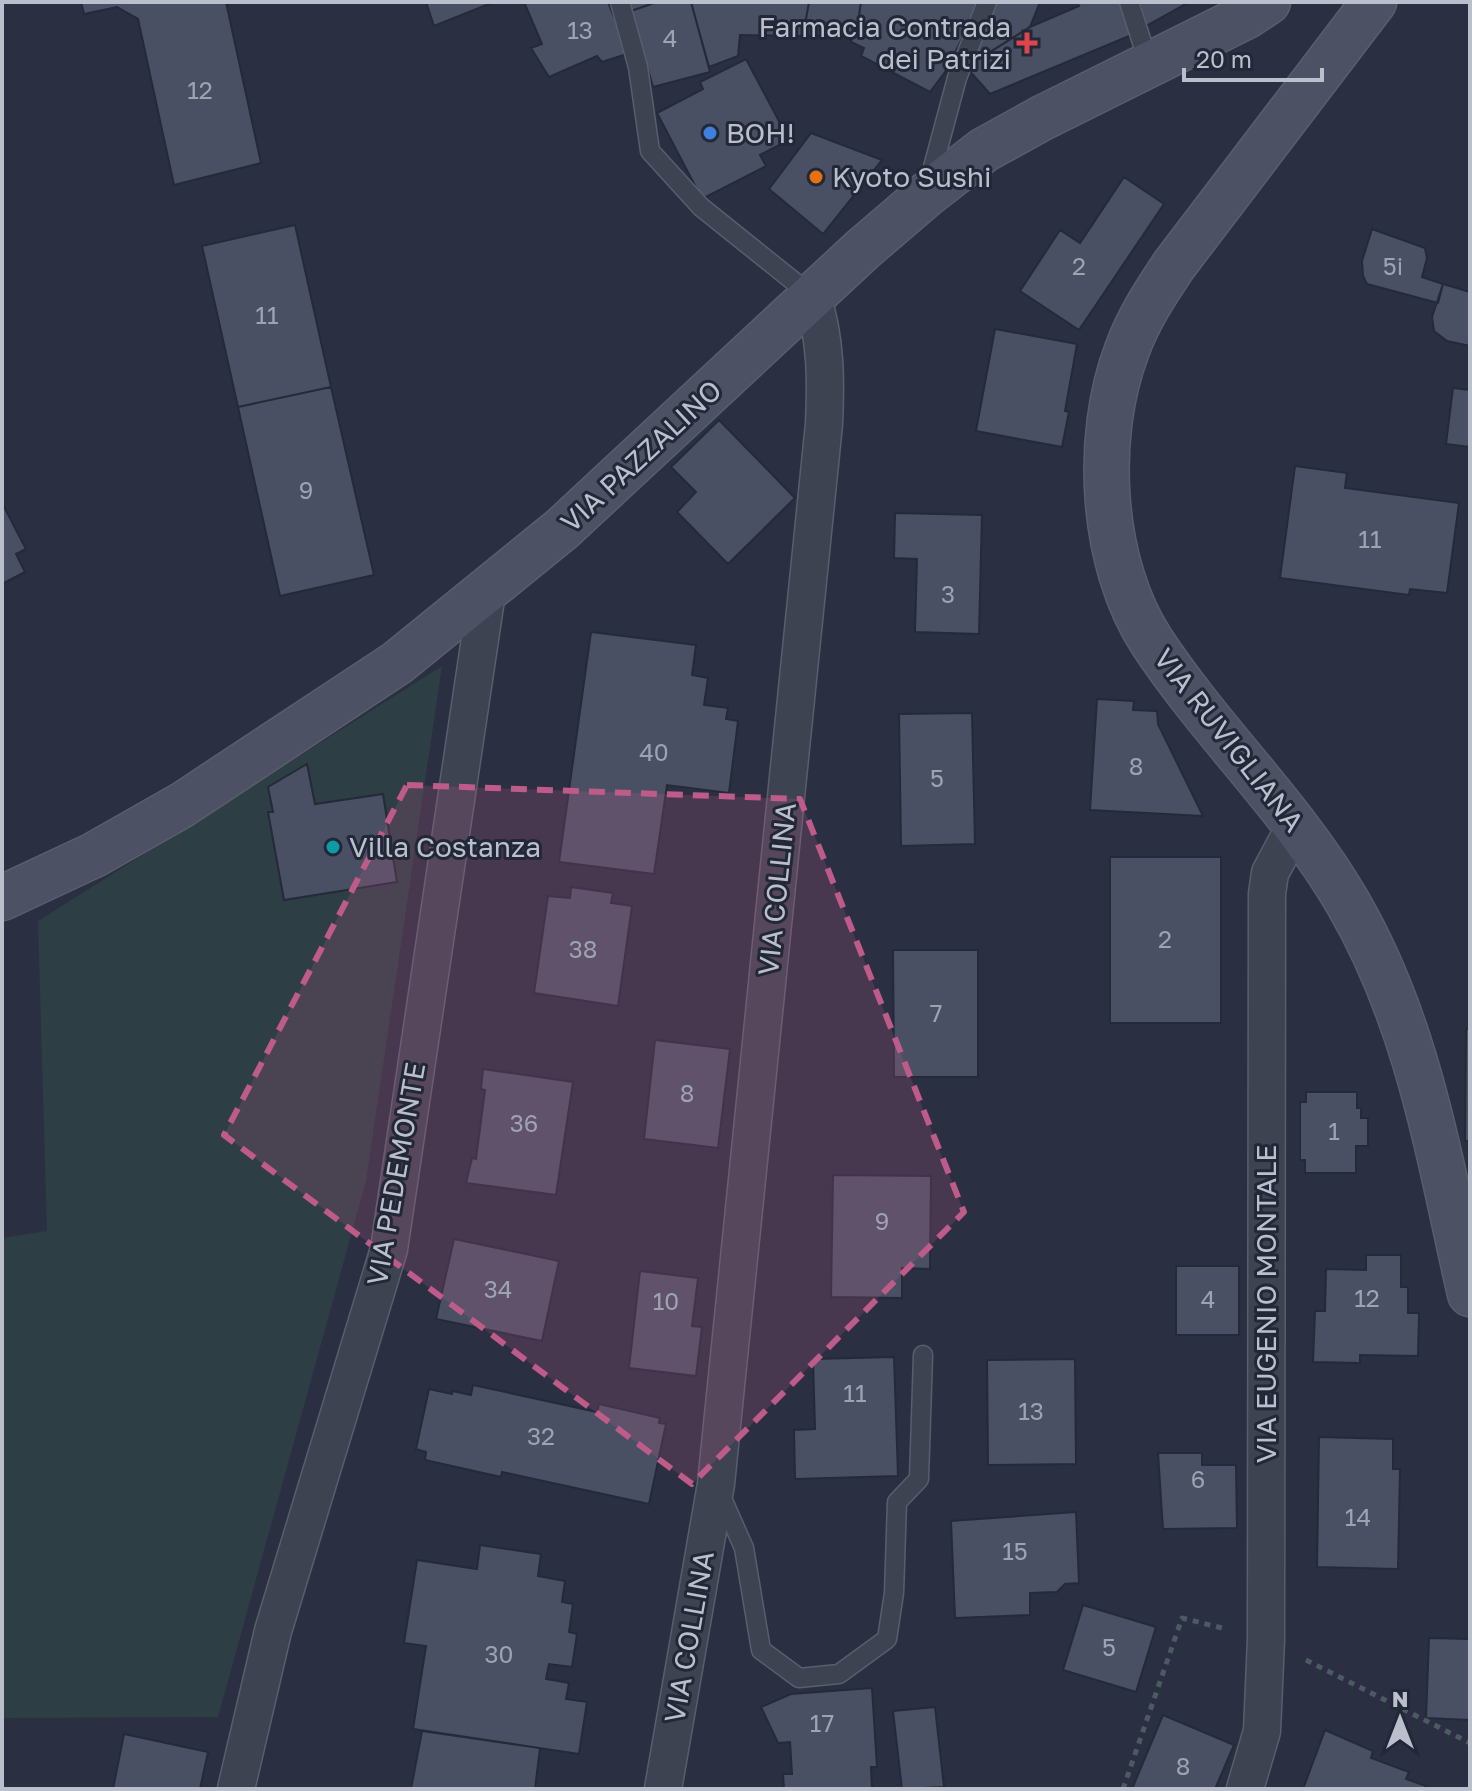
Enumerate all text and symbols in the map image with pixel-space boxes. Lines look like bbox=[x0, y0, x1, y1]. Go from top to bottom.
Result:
place label: Farmacia Contrada dei Patrizi bbox=[758, 10, 1011, 75]
house number: 13 bbox=[567, 15, 593, 44]
house number: 4 bbox=[663, 23, 677, 52]
scale bar bbox=[1184, 32, 1322, 82]
marker: Farmacia Contrada dei Patrizi bbox=[1018, 34, 1036, 52]
text: 20 m bbox=[1196, 44, 1252, 73]
house number: 12 bbox=[187, 75, 213, 104]
place label: BOH! bbox=[726, 116, 795, 149]
marker: BOH! bbox=[701, 124, 719, 142]
place label: Kyoto Sushi bbox=[832, 160, 992, 193]
marker: Kyoto Sushi bbox=[807, 168, 825, 186]
house number: 2 bbox=[1072, 251, 1086, 280]
house number: 5i bbox=[1383, 251, 1403, 280]
house number: 11 bbox=[255, 300, 279, 329]
street label: VIA PAZZALINO bbox=[553, 373, 728, 538]
house number: 9 bbox=[299, 475, 313, 504]
house number: 11 bbox=[1358, 524, 1382, 553]
house number: 3 bbox=[941, 579, 955, 608]
street label: VIA RUVIGLIANA bbox=[1148, 642, 1311, 838]
house number: 40 bbox=[639, 737, 669, 766]
house number: 8 bbox=[1129, 751, 1143, 780]
house number: 5 bbox=[930, 763, 944, 792]
street label: VIA COLLINA bbox=[751, 801, 802, 977]
place label: Villa Costanza bbox=[349, 830, 541, 863]
marker: Villa Costanza bbox=[324, 838, 342, 856]
house number: 2 bbox=[1158, 924, 1172, 953]
house number: 38 bbox=[569, 934, 597, 963]
house number: 7 bbox=[930, 998, 942, 1027]
street label: VIA PEDEMONTE bbox=[360, 1060, 431, 1288]
house number: 8 bbox=[680, 1078, 694, 1107]
house number: 36 bbox=[510, 1108, 538, 1137]
house number: 1 bbox=[1328, 1116, 1340, 1145]
street label: VIA EUGENIO MONTALE bbox=[1249, 1145, 1282, 1463]
house number: 9 bbox=[875, 1206, 889, 1235]
house number: 34 bbox=[484, 1274, 512, 1303]
house number: 12 bbox=[1354, 1283, 1380, 1312]
house number: 4 bbox=[1201, 1284, 1215, 1313]
house number: 10 bbox=[653, 1286, 679, 1315]
house number: 11 bbox=[843, 1378, 867, 1407]
house number: 13 bbox=[1018, 1396, 1044, 1425]
house number: 32 bbox=[527, 1421, 555, 1450]
house number: 6 bbox=[1191, 1464, 1205, 1493]
house number: 14 bbox=[1345, 1502, 1371, 1531]
house number: 15 bbox=[1002, 1536, 1028, 1565]
street label: VIA COLLINA bbox=[657, 1548, 720, 1725]
house number: 5 bbox=[1102, 1632, 1116, 1661]
house number: 30 bbox=[485, 1639, 513, 1668]
north arrow bbox=[1360, 1679, 1440, 1759]
text: N bbox=[1392, 1685, 1408, 1712]
house number: 17 bbox=[810, 1708, 834, 1737]
house number: 8 bbox=[1176, 1751, 1190, 1780]

